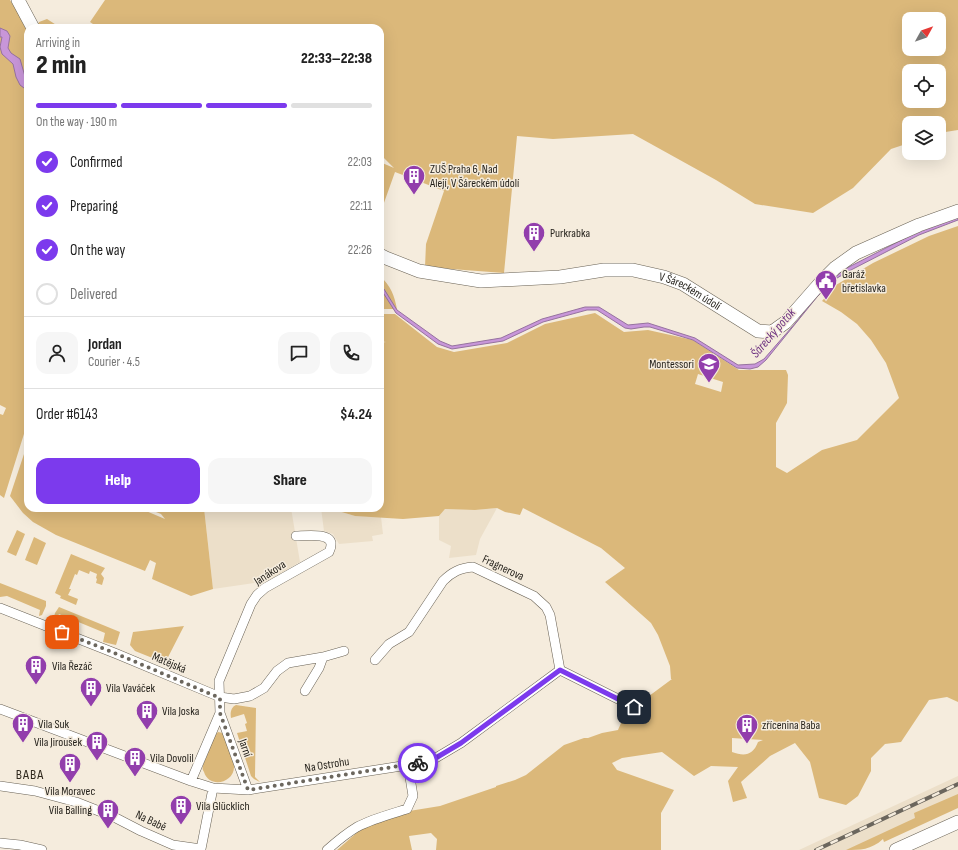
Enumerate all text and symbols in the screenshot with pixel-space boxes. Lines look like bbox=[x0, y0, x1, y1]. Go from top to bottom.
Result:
north arrow bbox=[902, 12, 946, 56]
map controls bbox=[902, 12, 946, 160]
text: Arriving in bbox=[36, 35, 80, 51]
text: 22:33–22:38 bbox=[301, 49, 372, 68]
text: 2 min bbox=[36, 50, 86, 81]
button: locate bbox=[902, 64, 946, 108]
text: On the way · 190 m bbox=[36, 114, 117, 130]
button: layers bbox=[902, 116, 946, 160]
icon: check bbox=[36, 151, 58, 173]
text: Confirmed bbox=[70, 153, 123, 172]
text: 22:03 bbox=[348, 154, 372, 170]
place label: ZUŠ Praha 6, Nad Alejí, V Šáreckém údolí bbox=[429, 162, 520, 191]
building icon: ZUŠ Praha 6, Nad Alejí, V Šáreckém údolí bbox=[401, 163, 427, 196]
icon: check bbox=[36, 195, 58, 217]
text: Preparing bbox=[70, 197, 118, 216]
text: 22:11 bbox=[350, 198, 372, 214]
building icon: Purkrabka bbox=[521, 220, 547, 253]
place label: Purkrabka bbox=[550, 226, 591, 241]
icon: check bbox=[36, 239, 58, 261]
text: On the way bbox=[70, 241, 125, 260]
text: 22:26 bbox=[348, 242, 372, 258]
place label: Garáž břetislavka bbox=[842, 267, 886, 296]
public building icon: Garáž břetislavka bbox=[813, 268, 839, 301]
street label: V Šáreckém údolí bbox=[658, 269, 725, 314]
text: Delivered bbox=[70, 285, 117, 304]
water label: Šárecký potok bbox=[747, 304, 800, 361]
button: person bbox=[36, 332, 78, 374]
button: chat bbox=[278, 332, 320, 374]
button: phone bbox=[330, 332, 372, 374]
text: Jordan bbox=[88, 335, 122, 354]
school or university icon: Montessori bbox=[696, 351, 722, 384]
text: Courier · 4.5 bbox=[88, 354, 140, 370]
place label: Montessori bbox=[649, 357, 694, 372]
text: Order #6143 bbox=[36, 405, 98, 424]
text: $4.24 bbox=[340, 405, 372, 424]
button: Help bbox=[36, 458, 200, 504]
button: Share bbox=[208, 458, 372, 504]
street label: Fragnerova bbox=[480, 552, 527, 584]
street label: Janákova bbox=[250, 557, 289, 589]
pin bbox=[45, 615, 79, 649]
icon: bag bbox=[51, 621, 73, 643]
street label: Matějská bbox=[150, 649, 189, 677]
building icon: Vila Řezáč bbox=[23, 653, 49, 686]
place label: Vila Řezáč bbox=[52, 659, 93, 674]
building icon: Vila Vaváček bbox=[78, 675, 104, 708]
place label: Vila Vaváček bbox=[106, 681, 156, 696]
pin bbox=[617, 690, 651, 724]
icon: home bbox=[623, 696, 645, 718]
building icon: Vila Joska bbox=[134, 698, 160, 731]
place label: Vila Joska bbox=[162, 704, 200, 719]
building icon: Vila Suk bbox=[10, 711, 36, 744]
building icon: zřícenina Baba bbox=[734, 712, 760, 745]
place label: Vila Suk bbox=[38, 717, 70, 732]
place label: zřícenina Baba bbox=[762, 718, 821, 733]
building icon: Vila Jiroušek bbox=[84, 729, 110, 762]
place label: Vila Jiroušek bbox=[34, 735, 82, 750]
street label: Jarní bbox=[235, 736, 255, 760]
courier bbox=[398, 743, 438, 783]
building icon: Vila Dovolil bbox=[122, 745, 148, 778]
building icon: Vila Moravec bbox=[57, 751, 83, 784]
place label: Vila Dovolil bbox=[150, 751, 194, 766]
icon: bike bbox=[407, 752, 429, 774]
street label: Na Ostrohu bbox=[304, 754, 350, 776]
district label: BABA bbox=[16, 766, 44, 783]
place label: Vila Moravec bbox=[45, 784, 95, 799]
building icon: Vila Glücklich bbox=[168, 793, 194, 826]
building icon: Vila Balling bbox=[95, 797, 121, 830]
place label: Vila Glücklich bbox=[196, 799, 250, 814]
place label: Vila Balling bbox=[49, 803, 92, 818]
street label: Na Babě bbox=[133, 807, 169, 835]

